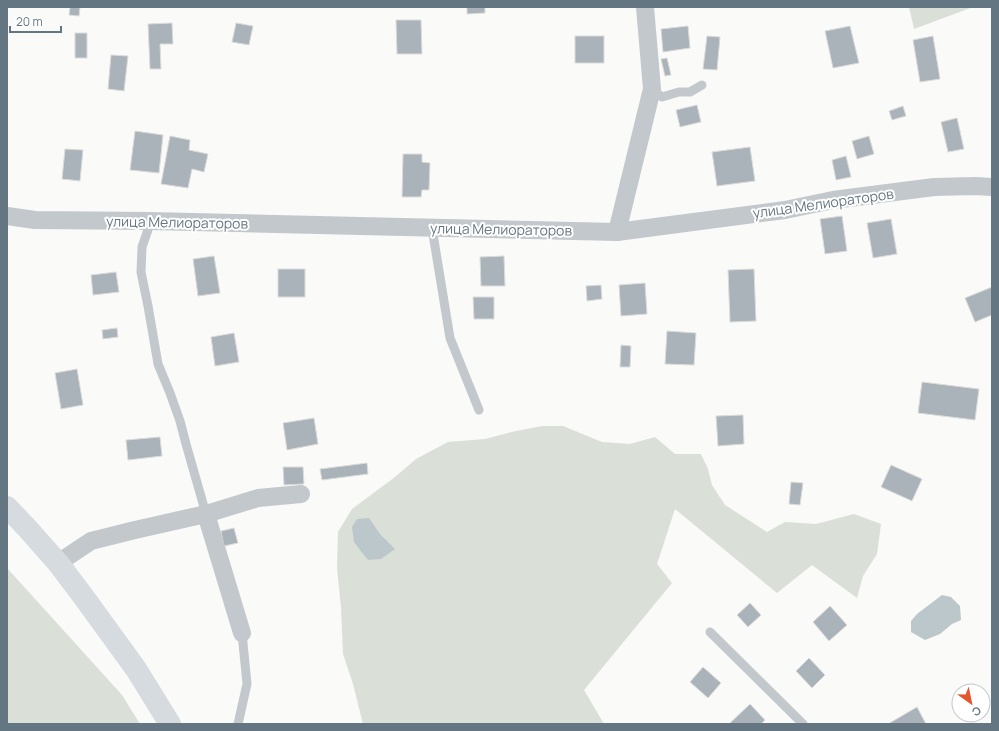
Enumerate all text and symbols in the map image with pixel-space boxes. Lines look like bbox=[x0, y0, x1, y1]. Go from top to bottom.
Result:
scale bar bbox=[10, 8, 61, 34]
text: 20 m bbox=[16, 13, 43, 30]
street label: улица Мелиораторов bbox=[751, 184, 895, 222]
street label: улица Мелиораторов bbox=[106, 211, 249, 233]
street label: улица Мелиораторов bbox=[430, 218, 573, 240]
north arrow bbox=[951, 683, 991, 723]
text: С bbox=[969, 703, 984, 720]

